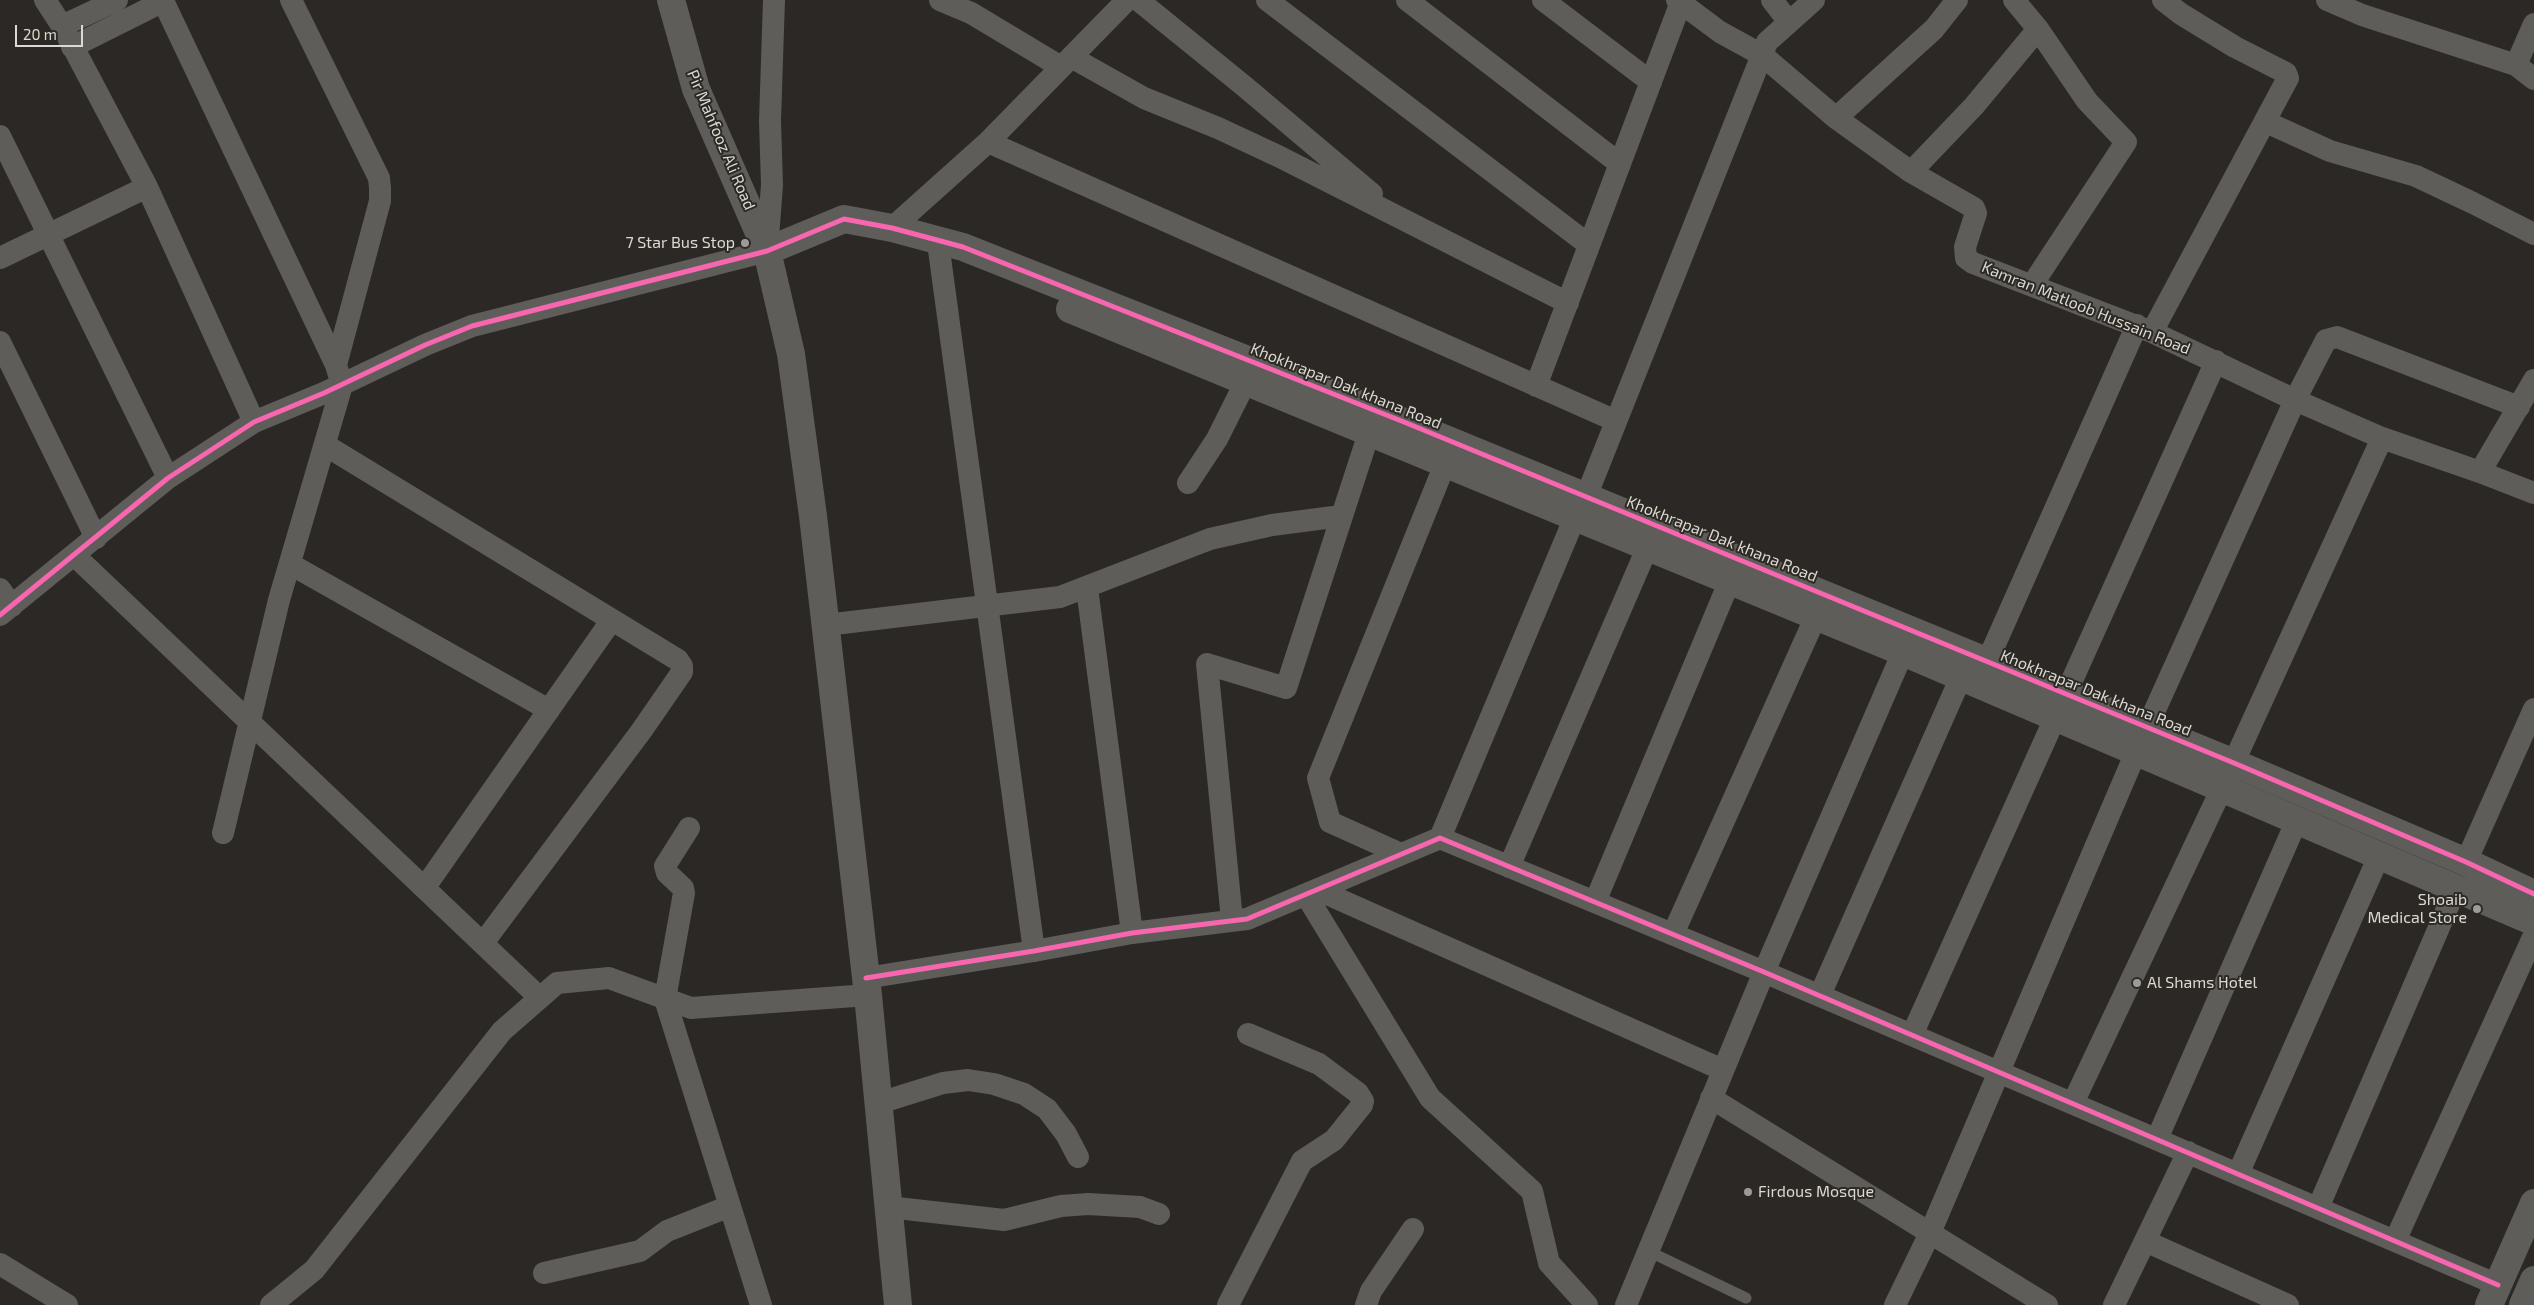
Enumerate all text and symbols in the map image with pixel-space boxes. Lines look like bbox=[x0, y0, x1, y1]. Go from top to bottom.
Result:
scale bar bbox=[18, 15, 85, 47]
text: 20 m bbox=[23, 25, 57, 43]
street label: Pir Mahfooz Ali Road bbox=[683, 67, 759, 213]
place label: 7 Star Bus Stop bbox=[625, 233, 735, 253]
marker: 7 Star Bus Stop bbox=[739, 237, 751, 249]
street label: Kamran Matloob Hussain Road bbox=[1979, 257, 2193, 359]
street label: Khokhrapar Dak khana Road bbox=[1248, 339, 1444, 433]
street label: Khokhrapar Dak khana Road bbox=[1624, 492, 1820, 586]
street label: Khokhrapar Dak khana Road bbox=[1998, 646, 2194, 740]
place label: Shoaib Medical Store bbox=[2367, 890, 2467, 928]
marker: Shoaib Medical Store bbox=[2471, 903, 2483, 915]
place label: Al Shams Hotel bbox=[2147, 973, 2257, 993]
marker: Al Shams Hotel bbox=[2131, 977, 2143, 989]
place label: Firdous Mosque bbox=[1758, 1182, 1874, 1202]
marker: Firdous Mosque bbox=[1742, 1186, 1754, 1198]

